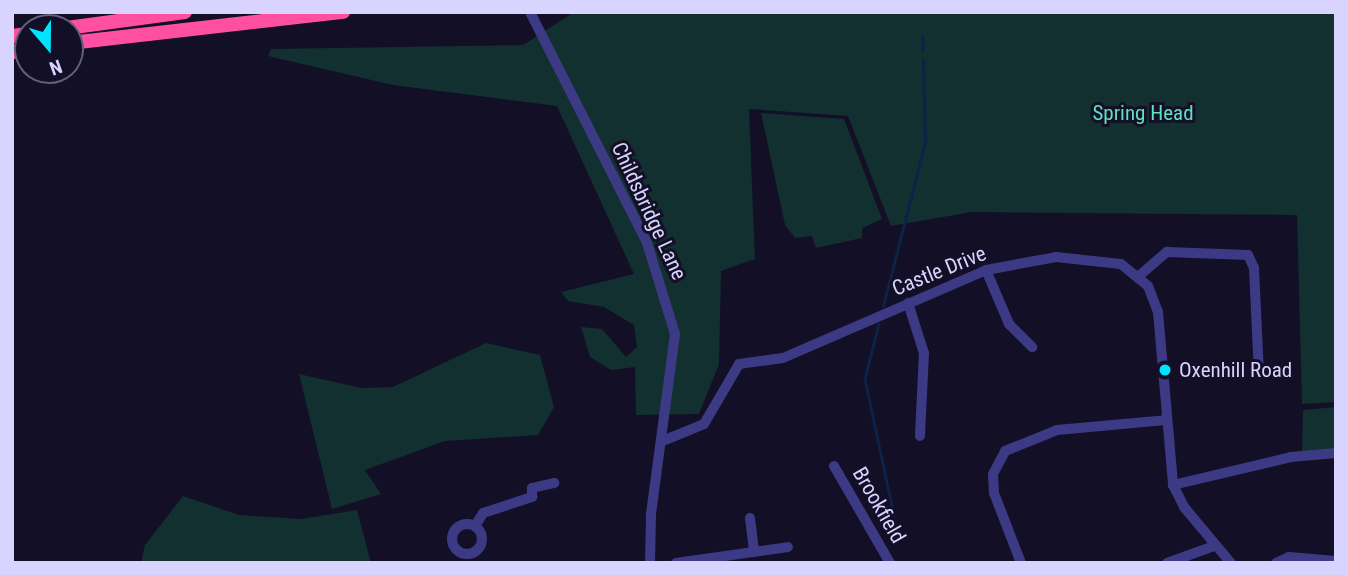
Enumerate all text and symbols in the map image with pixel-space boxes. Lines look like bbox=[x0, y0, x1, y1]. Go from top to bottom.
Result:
north arrow bbox=[14, 14, 84, 84]
text: N bbox=[46, 55, 65, 80]
park label: Spring Head bbox=[1092, 100, 1194, 126]
street label: Childsbridge Lane bbox=[606, 138, 692, 284]
street label: Castle Drive bbox=[888, 241, 990, 301]
place label: Oxenhill Road bbox=[1179, 357, 1292, 383]
marker: Oxenhill Road bbox=[1157, 362, 1173, 378]
street label: Brookfield bbox=[847, 463, 911, 547]

